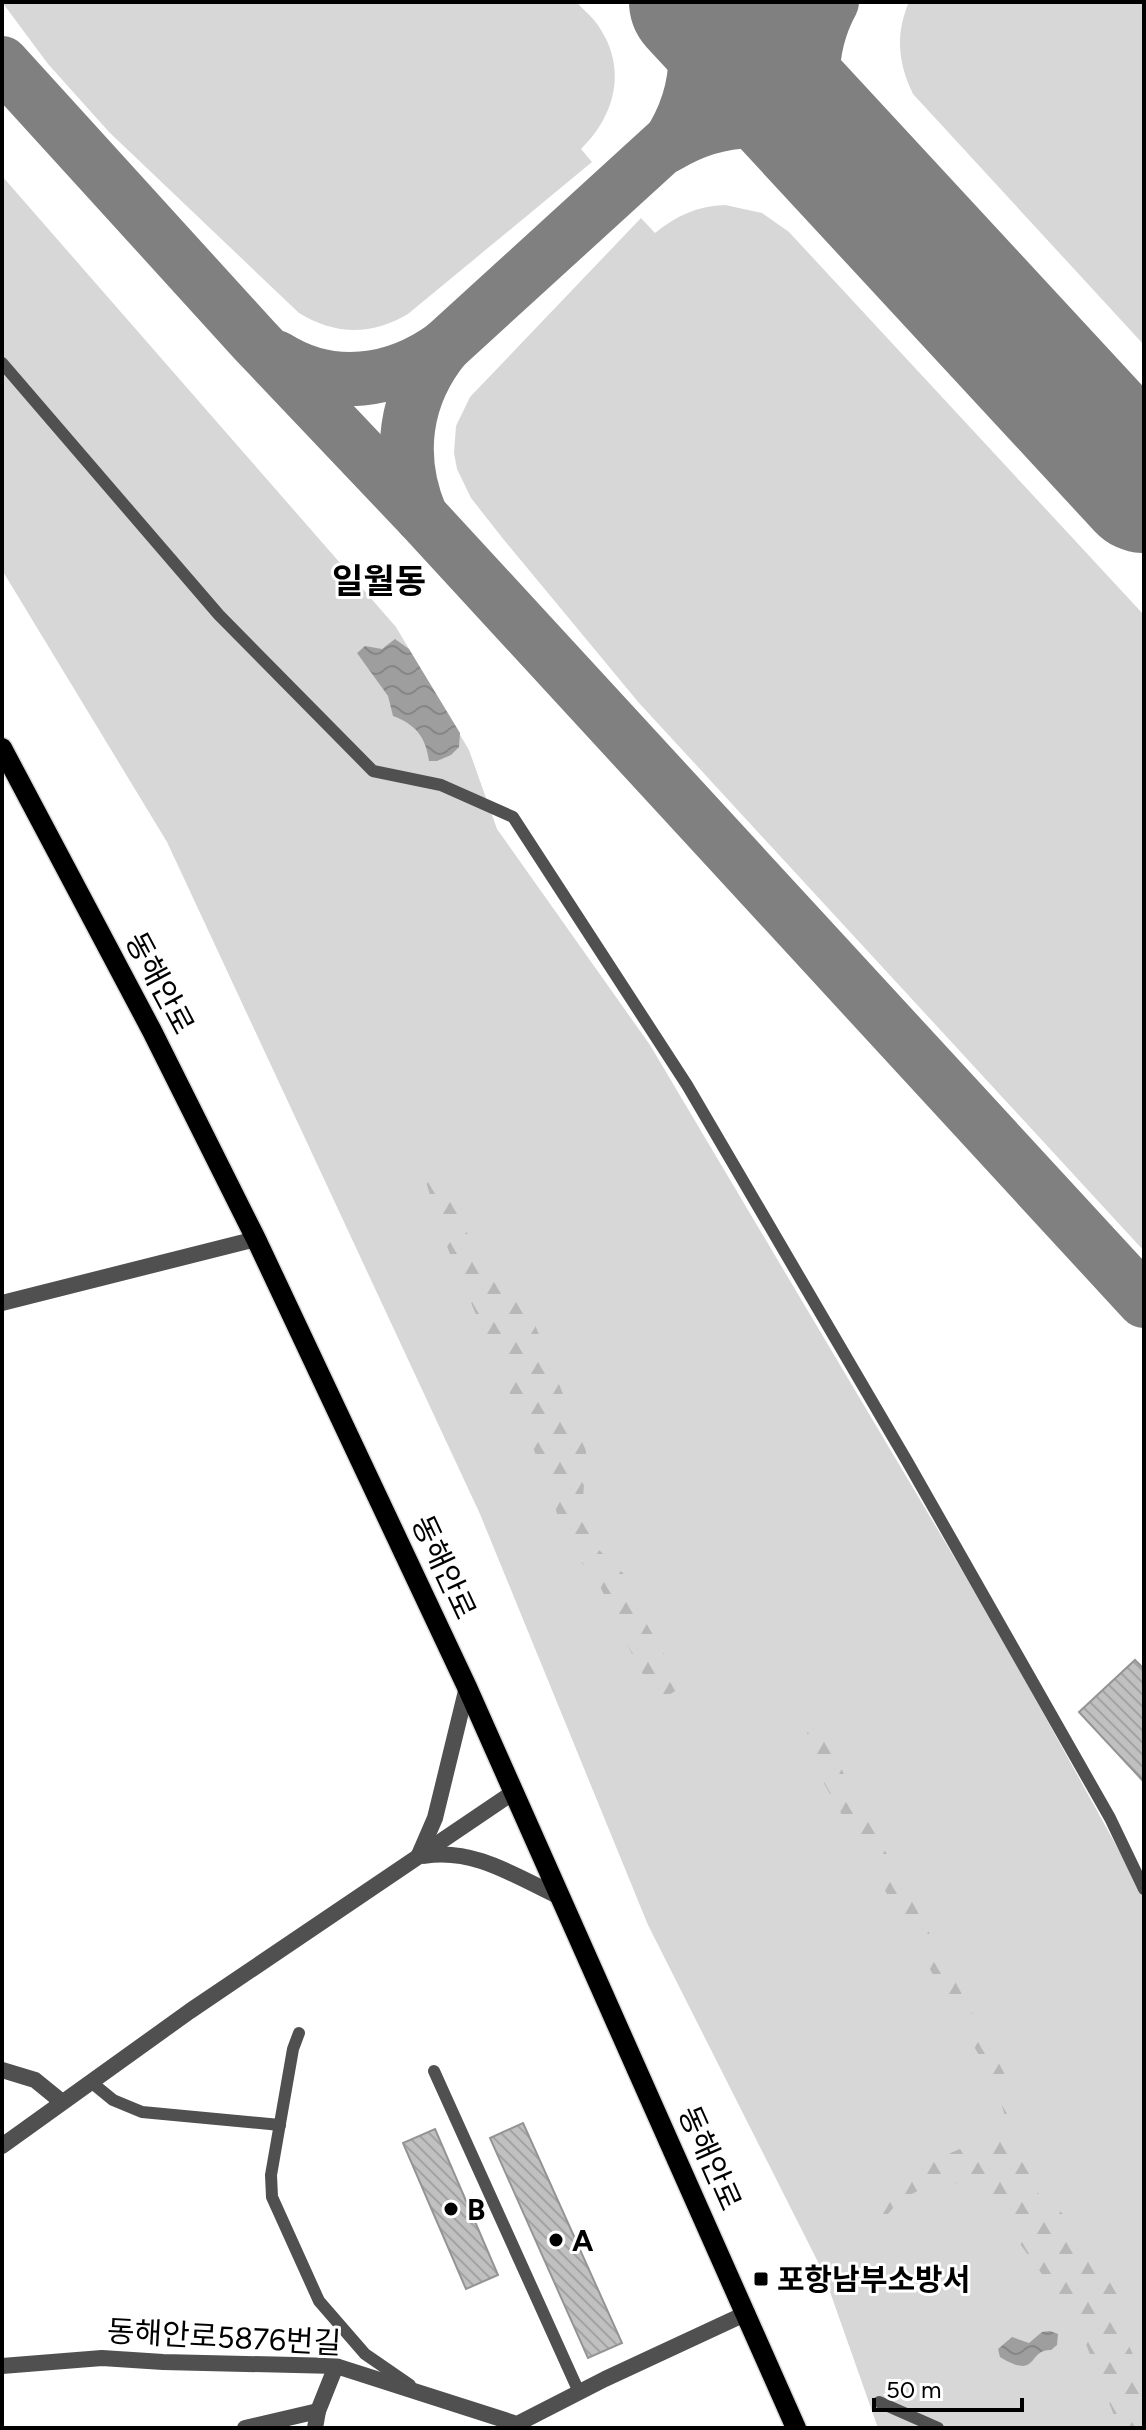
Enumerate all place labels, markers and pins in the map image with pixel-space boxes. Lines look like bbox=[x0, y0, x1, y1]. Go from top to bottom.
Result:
place label: B bbox=[467, 2191, 485, 2228]
marker: B bbox=[442, 2200, 460, 2218]
place label: A bbox=[572, 2222, 594, 2259]
marker: A bbox=[547, 2231, 565, 2249]
place label: 포항남부소방서 bbox=[777, 2261, 970, 2298]
marker: 포항남부소방서 bbox=[752, 2270, 770, 2288]

